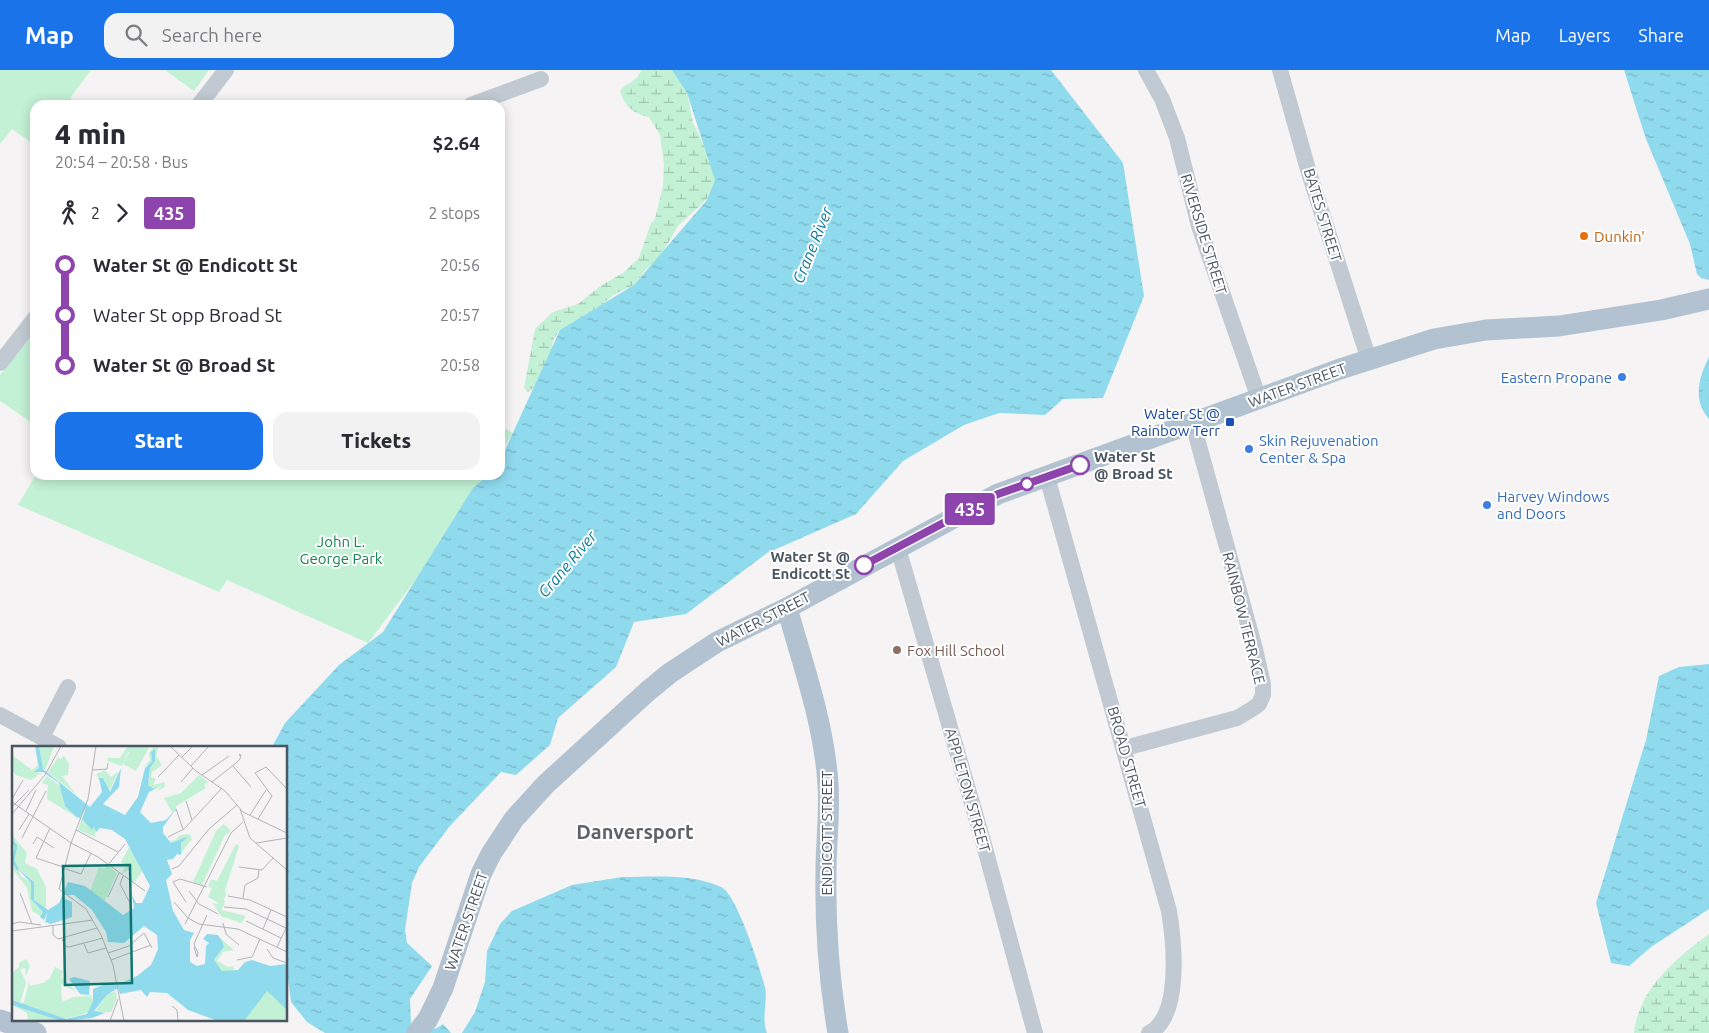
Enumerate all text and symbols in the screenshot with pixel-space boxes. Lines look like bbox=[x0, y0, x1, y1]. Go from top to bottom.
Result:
search box bbox=[104, 13, 454, 58]
icon: search bbox=[122, 21, 150, 49]
text: Map bbox=[25, 22, 74, 49]
text: Search here bbox=[162, 24, 262, 46]
text: Map bbox=[1495, 25, 1531, 45]
text: Layers bbox=[1559, 25, 1610, 45]
text: Share bbox=[1638, 25, 1684, 45]
text: 4 min bbox=[55, 118, 126, 149]
text: $2.64 bbox=[432, 132, 480, 154]
text: 20:54 – 20:58 · Bus bbox=[55, 153, 188, 171]
street label: BATES STREET bbox=[1301, 166, 1346, 265]
street label: RIVERSIDE STREET bbox=[1178, 172, 1231, 297]
icon: walk bbox=[55, 199, 83, 227]
icon: forward bbox=[108, 199, 136, 227]
text: 435 bbox=[154, 203, 185, 223]
water label: Crane River bbox=[789, 203, 836, 286]
text: 2 bbox=[91, 204, 100, 222]
text: 2 stops bbox=[428, 204, 480, 222]
place label: Dunkin' bbox=[1594, 228, 1645, 245]
marker: Dunkin' bbox=[1578, 230, 1590, 242]
text: Water St @ Endicott St bbox=[93, 254, 298, 276]
text: 20:56 bbox=[440, 256, 480, 274]
text: Water St opp Broad St bbox=[93, 304, 282, 326]
text: 20:57 bbox=[440, 306, 480, 324]
text: Water St @ Broad St bbox=[93, 354, 275, 376]
text: 20:58 bbox=[440, 356, 480, 374]
street label: WATER STREET bbox=[1246, 359, 1349, 411]
place label: Eastern Propane bbox=[1501, 369, 1612, 386]
marker: Eastern Propane bbox=[1616, 371, 1628, 383]
place label: Water St @ Rainbow Terr bbox=[1131, 405, 1220, 439]
button: Start bbox=[55, 412, 263, 470]
button: Tickets bbox=[273, 412, 480, 470]
marker: Water St @ Rainbow Terr bbox=[1224, 416, 1236, 428]
place label: Skin Rejuvenation Center & Spa bbox=[1259, 432, 1379, 466]
marker: Skin Rejuvenation Center & Spa bbox=[1243, 443, 1255, 455]
place label: Water St @ Broad St bbox=[1094, 448, 1173, 482]
marker: Water St @ Broad St bbox=[1070, 455, 1090, 475]
unlabelled marker bbox=[1020, 477, 1034, 491]
place label: Harvey Windows and Doors bbox=[1497, 488, 1610, 522]
line badge: 435 bbox=[941, 493, 999, 525]
text: 435 bbox=[955, 499, 985, 519]
marker: Harvey Windows and Doors bbox=[1481, 499, 1493, 511]
water label: Crane River bbox=[534, 527, 600, 601]
park label: John L. George Park bbox=[300, 533, 383, 567]
place label: Water St @ Endicott St bbox=[770, 548, 851, 582]
street label: RAINBOW TERRACE bbox=[1219, 550, 1269, 686]
marker: Water St @ Endicott St bbox=[854, 555, 874, 575]
street label: WATER STREET bbox=[713, 588, 813, 650]
place label: Fox Hill School bbox=[907, 642, 1005, 659]
marker: Fox Hill School bbox=[891, 644, 903, 656]
street label: BROAD STREET bbox=[1104, 704, 1150, 810]
street label: APPLETON STREET bbox=[942, 726, 994, 855]
inset map bbox=[12, 746, 288, 1020]
street label: ENDICOTT STREET bbox=[818, 770, 835, 896]
district label: Danversport bbox=[576, 820, 694, 843]
street label: WATER STREET bbox=[441, 869, 491, 972]

